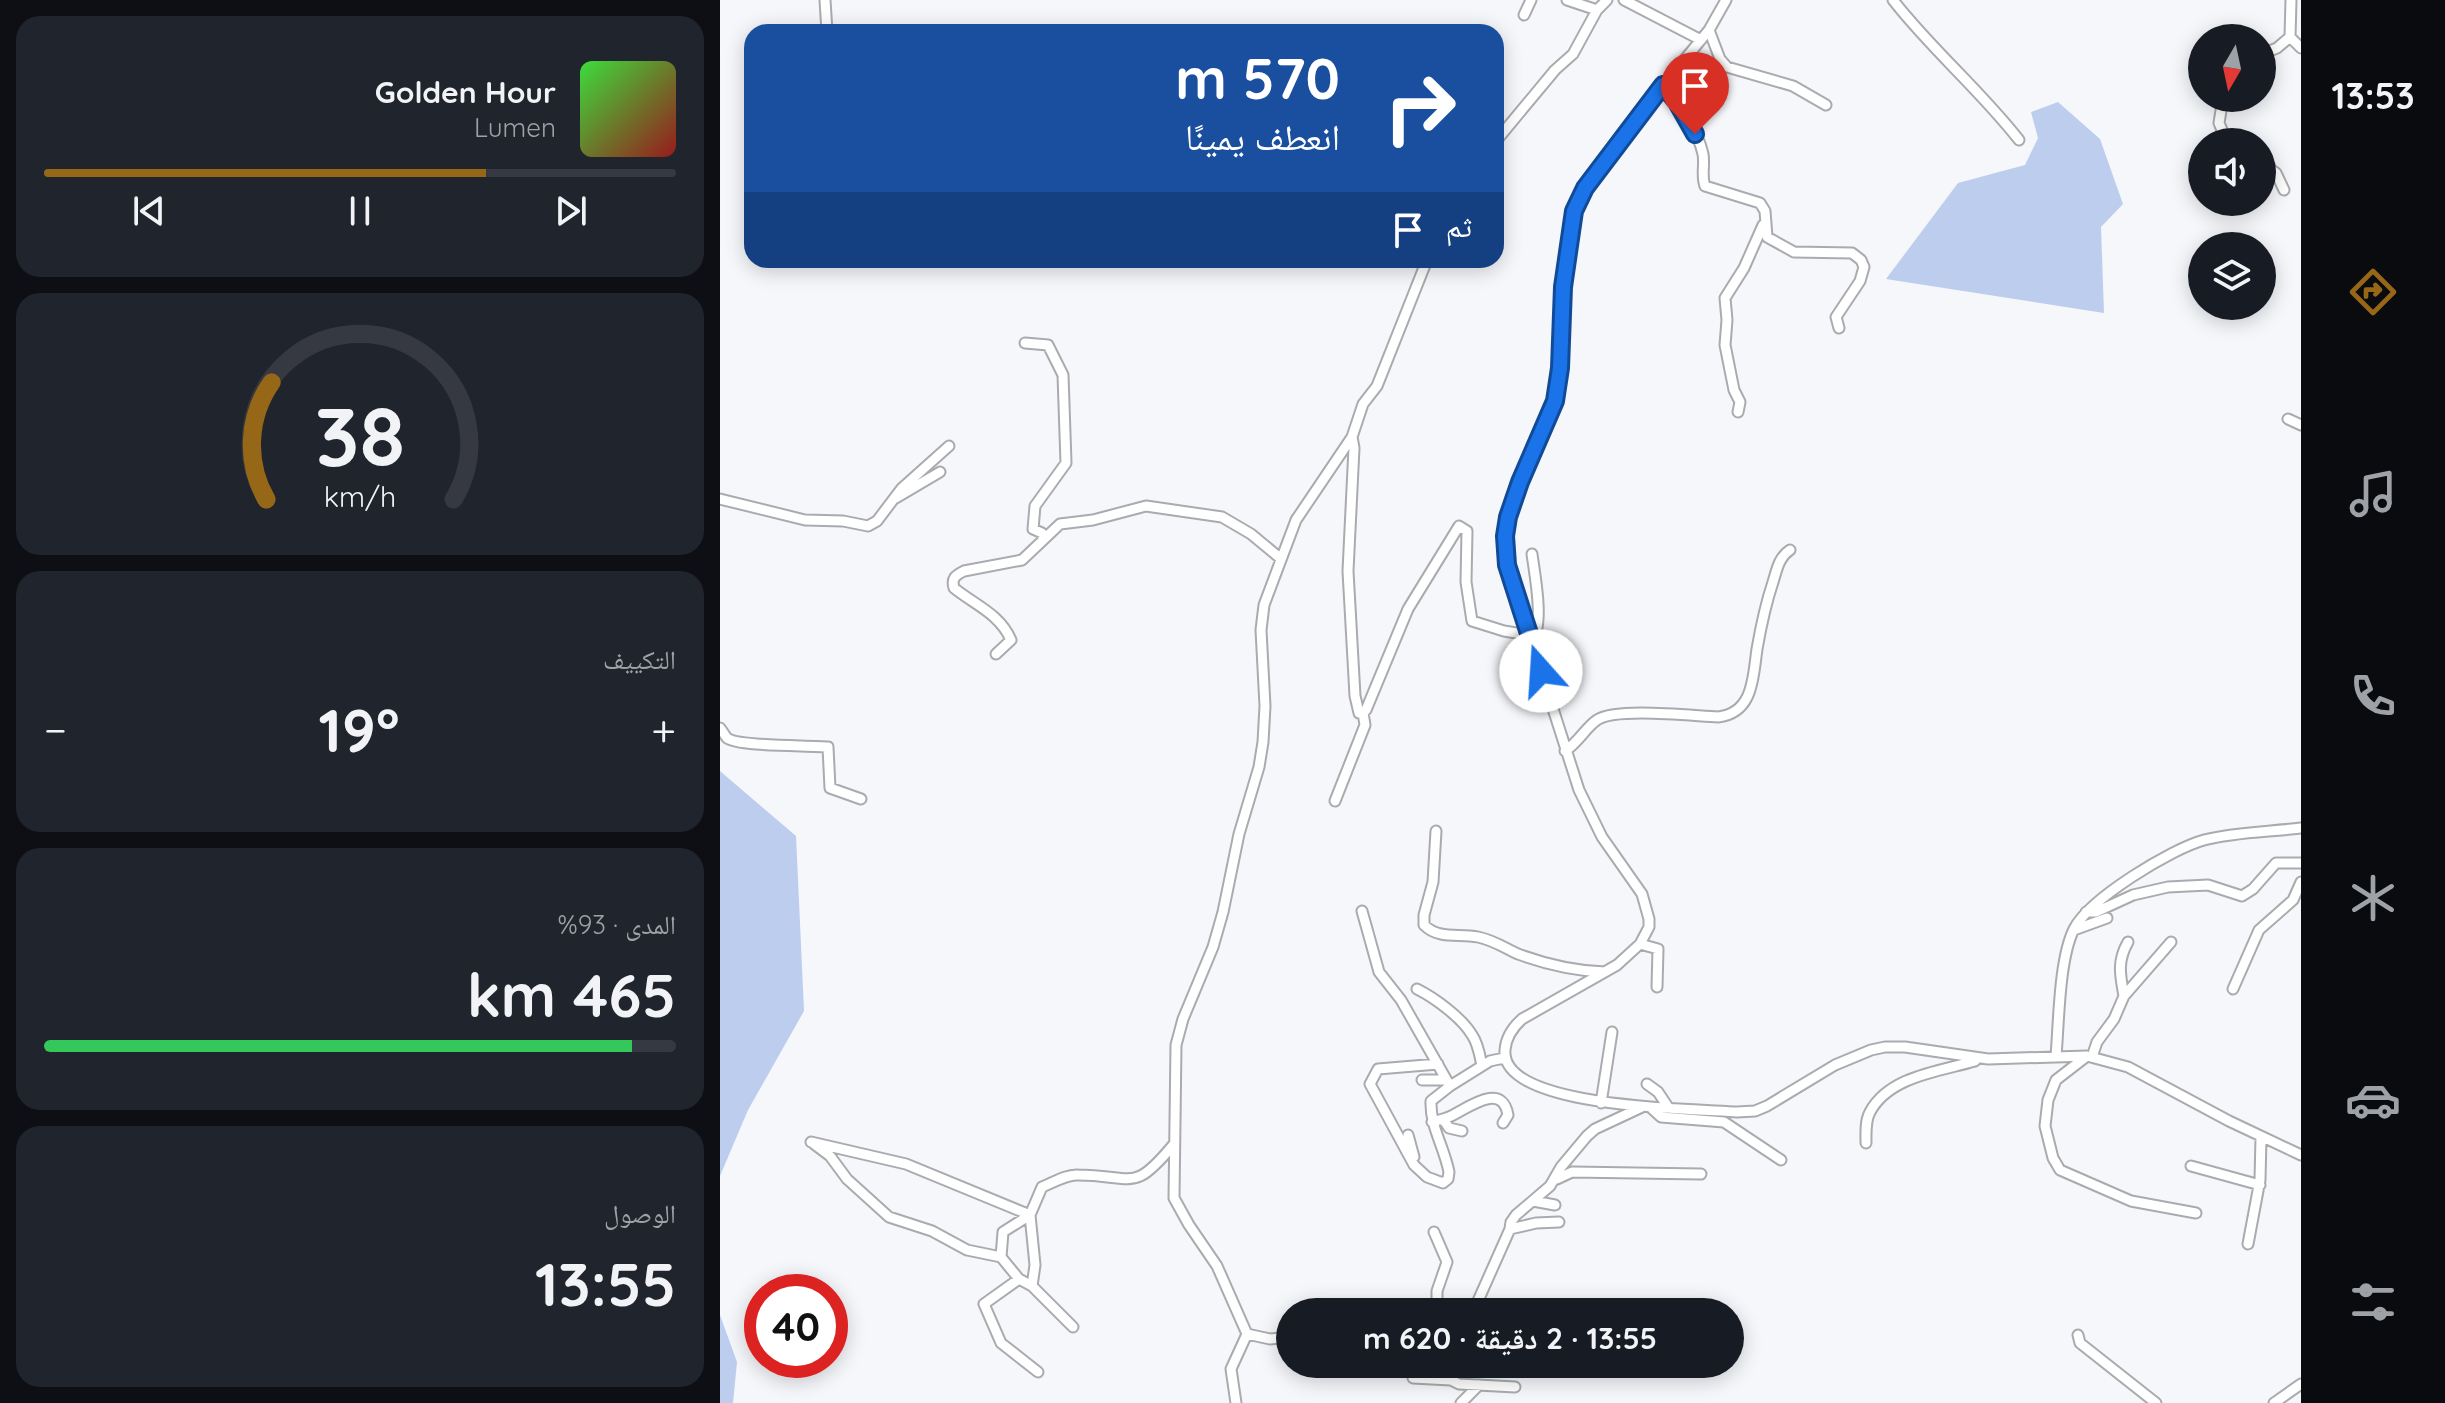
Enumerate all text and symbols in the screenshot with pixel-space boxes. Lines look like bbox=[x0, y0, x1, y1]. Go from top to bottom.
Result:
north arrow bbox=[2188, 24, 2276, 112]
map controls bbox=[2188, 24, 2276, 320]
text: 570 m bbox=[1175, 43, 1340, 113]
pin bbox=[1661, 52, 1729, 134]
icon: right bbox=[1368, 56, 1472, 160]
icon: arrive bbox=[1673, 64, 1717, 108]
text: Golden Hour bbox=[375, 73, 556, 111]
text: 13:53 bbox=[2331, 73, 2415, 118]
text: Lumen bbox=[474, 111, 556, 144]
text: انعطف يمينًا bbox=[1185, 114, 1340, 159]
button: sound bbox=[2188, 128, 2276, 216]
icon: previous bbox=[127, 189, 171, 233]
icon: pause bbox=[338, 189, 382, 233]
icon: next bbox=[549, 189, 593, 233]
text: ثم bbox=[1446, 207, 1472, 245]
icon: arrive bbox=[1386, 208, 1430, 252]
button: layers bbox=[2188, 232, 2276, 320]
icon: directions bbox=[2345, 264, 2401, 320]
text: 38 bbox=[315, 383, 405, 487]
icon: music bbox=[2345, 466, 2401, 522]
text: km/h bbox=[324, 478, 396, 514]
position arrow bbox=[1499, 629, 1583, 713]
text: التكييف bbox=[603, 643, 676, 676]
icon: phone bbox=[2345, 668, 2401, 724]
text: 19° bbox=[319, 692, 400, 767]
text: − bbox=[44, 702, 67, 757]
text: + bbox=[651, 702, 676, 757]
icon: climate bbox=[2345, 870, 2401, 926]
text: المدى · 93% bbox=[558, 908, 676, 941]
text: 465 km bbox=[467, 957, 676, 1032]
icon: car bbox=[2345, 1072, 2401, 1128]
text: الوصول bbox=[604, 1197, 676, 1230]
text: 13:55 bbox=[535, 1246, 676, 1321]
speed limit sign: 40 bbox=[744, 1274, 848, 1378]
icon: filters bbox=[2345, 1274, 2401, 1330]
text: 13:55 · 2 دقيقة · 620 m bbox=[1363, 1319, 1657, 1357]

